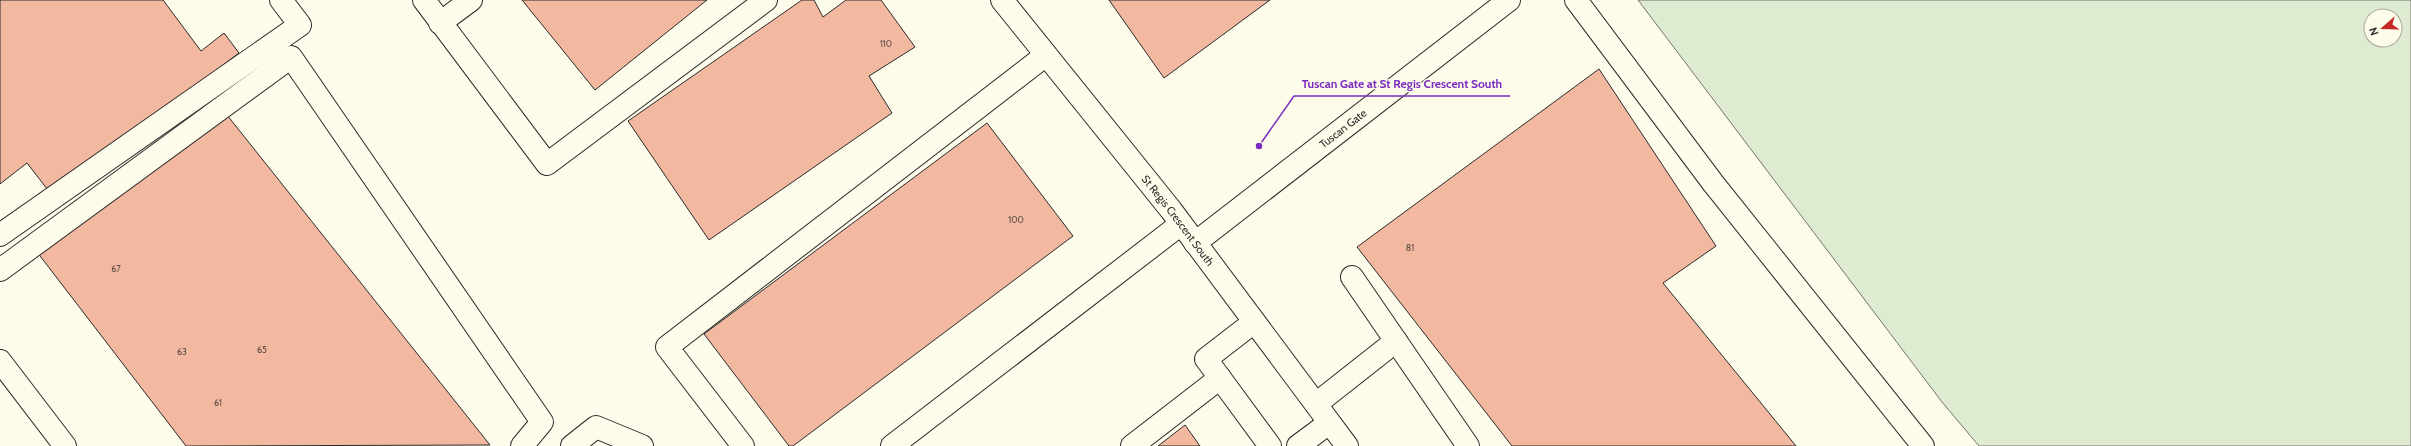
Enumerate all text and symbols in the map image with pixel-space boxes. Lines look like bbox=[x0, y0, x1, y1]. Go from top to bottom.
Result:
north arrow bbox=[2363, 8, 2403, 48]
text: N bbox=[2366, 25, 2382, 37]
house number: 110 bbox=[880, 38, 892, 49]
callout: Tuscan Gate at St Regis Crescent South bbox=[1294, 72, 1510, 96]
text: Tuscan Gate at St Regis Crescent South bbox=[1302, 76, 1502, 91]
street label: Tuscan Gate bbox=[1316, 106, 1370, 151]
street label: St Regis Crescent South bbox=[1139, 172, 1217, 269]
house number: 100 bbox=[1008, 214, 1024, 225]
house number: 81 bbox=[1406, 242, 1414, 253]
house number: 67 bbox=[111, 263, 121, 274]
house number: 65 bbox=[257, 344, 267, 355]
house number: 63 bbox=[177, 346, 187, 357]
house number: 61 bbox=[214, 397, 222, 408]

